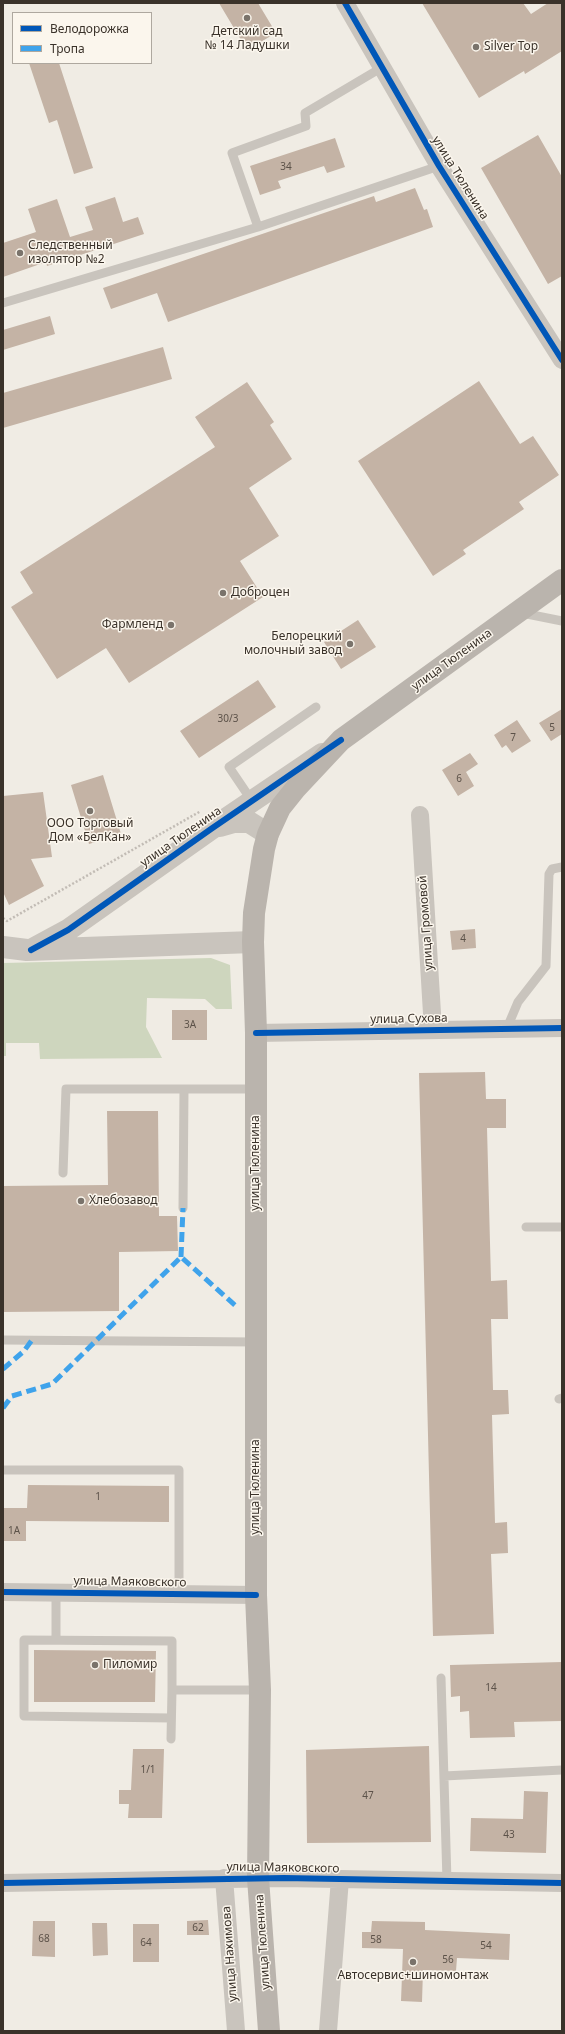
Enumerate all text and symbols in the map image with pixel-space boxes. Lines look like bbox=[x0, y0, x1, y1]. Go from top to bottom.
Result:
legend bbox=[12, 12, 152, 64]
marker: Детский сад № 14 Ладушки bbox=[242, 13, 252, 23]
text: Велодорожка bbox=[50, 20, 129, 37]
place label: Детский сад № 14 Ладушки bbox=[204, 25, 290, 53]
text: Тропа bbox=[50, 40, 85, 57]
place label: Silver Top bbox=[484, 40, 538, 54]
marker: Silver Top bbox=[471, 42, 481, 52]
street label: улица Тюленина bbox=[429, 134, 491, 222]
house number: 34 bbox=[280, 161, 292, 173]
place label: Следственный изолятор №2 bbox=[28, 239, 113, 267]
marker: Следственный изолятор №2 bbox=[15, 248, 25, 258]
place label: Доброцен bbox=[231, 586, 290, 600]
marker: Доброцен bbox=[218, 588, 228, 598]
place label: Фармленд bbox=[102, 618, 163, 632]
marker: Фармленд bbox=[166, 620, 176, 630]
street label: улица Тюленина bbox=[409, 626, 495, 694]
place label: Белорецкий молочный завод bbox=[244, 630, 342, 658]
marker: Белорецкий молочный завод bbox=[345, 639, 355, 649]
house number: 30/3 bbox=[218, 713, 238, 725]
house number: 5 bbox=[549, 722, 555, 734]
house number: 7 bbox=[510, 732, 516, 744]
house number: 6 bbox=[456, 773, 462, 785]
street label: улица Тюленина bbox=[138, 804, 224, 870]
marker: ООО Торговый Дом «БелКан» bbox=[85, 806, 95, 816]
place label: ООО Торговый Дом «БелКан» bbox=[47, 817, 133, 845]
street label: улица Громовой bbox=[416, 875, 436, 971]
house number: 4 bbox=[460, 933, 466, 945]
street label: улица Сухова bbox=[370, 1011, 448, 1027]
house number: 3А bbox=[184, 1019, 196, 1031]
street label: улица Тюленина bbox=[249, 1115, 263, 1211]
place label: Хлебозавод bbox=[89, 1194, 158, 1208]
marker: Хлебозавод bbox=[76, 1196, 86, 1206]
street label: улица Тюленина bbox=[249, 1439, 263, 1535]
house number: 1 bbox=[95, 1491, 101, 1503]
house number: 1А bbox=[8, 1525, 20, 1537]
street label: улица Маяковского bbox=[73, 1574, 187, 1590]
place label: Пиломир bbox=[103, 1658, 157, 1672]
marker: Пиломир bbox=[90, 1660, 100, 1670]
house number: 14 bbox=[485, 1682, 497, 1694]
house number: 1/1 bbox=[140, 1764, 156, 1776]
house number: 47 bbox=[362, 1790, 374, 1802]
house number: 43 bbox=[503, 1829, 515, 1841]
street label: улица Маяковского bbox=[226, 1860, 340, 1876]
street label: улица Тюленина bbox=[252, 1894, 274, 1990]
street label: улица Нахимова bbox=[219, 1906, 241, 2002]
house number: 62 bbox=[192, 1922, 204, 1934]
house number: 68 bbox=[38, 1933, 50, 1945]
house number: 58 bbox=[370, 1934, 382, 1946]
house number: 64 bbox=[140, 1937, 152, 1949]
house number: 54 bbox=[480, 1940, 492, 1952]
house number: 56 bbox=[442, 1954, 454, 1966]
marker: Автосервис+шиномонтаж bbox=[408, 1957, 418, 1967]
place label: Автосервис+шиномонтаж bbox=[337, 1969, 489, 1983]

